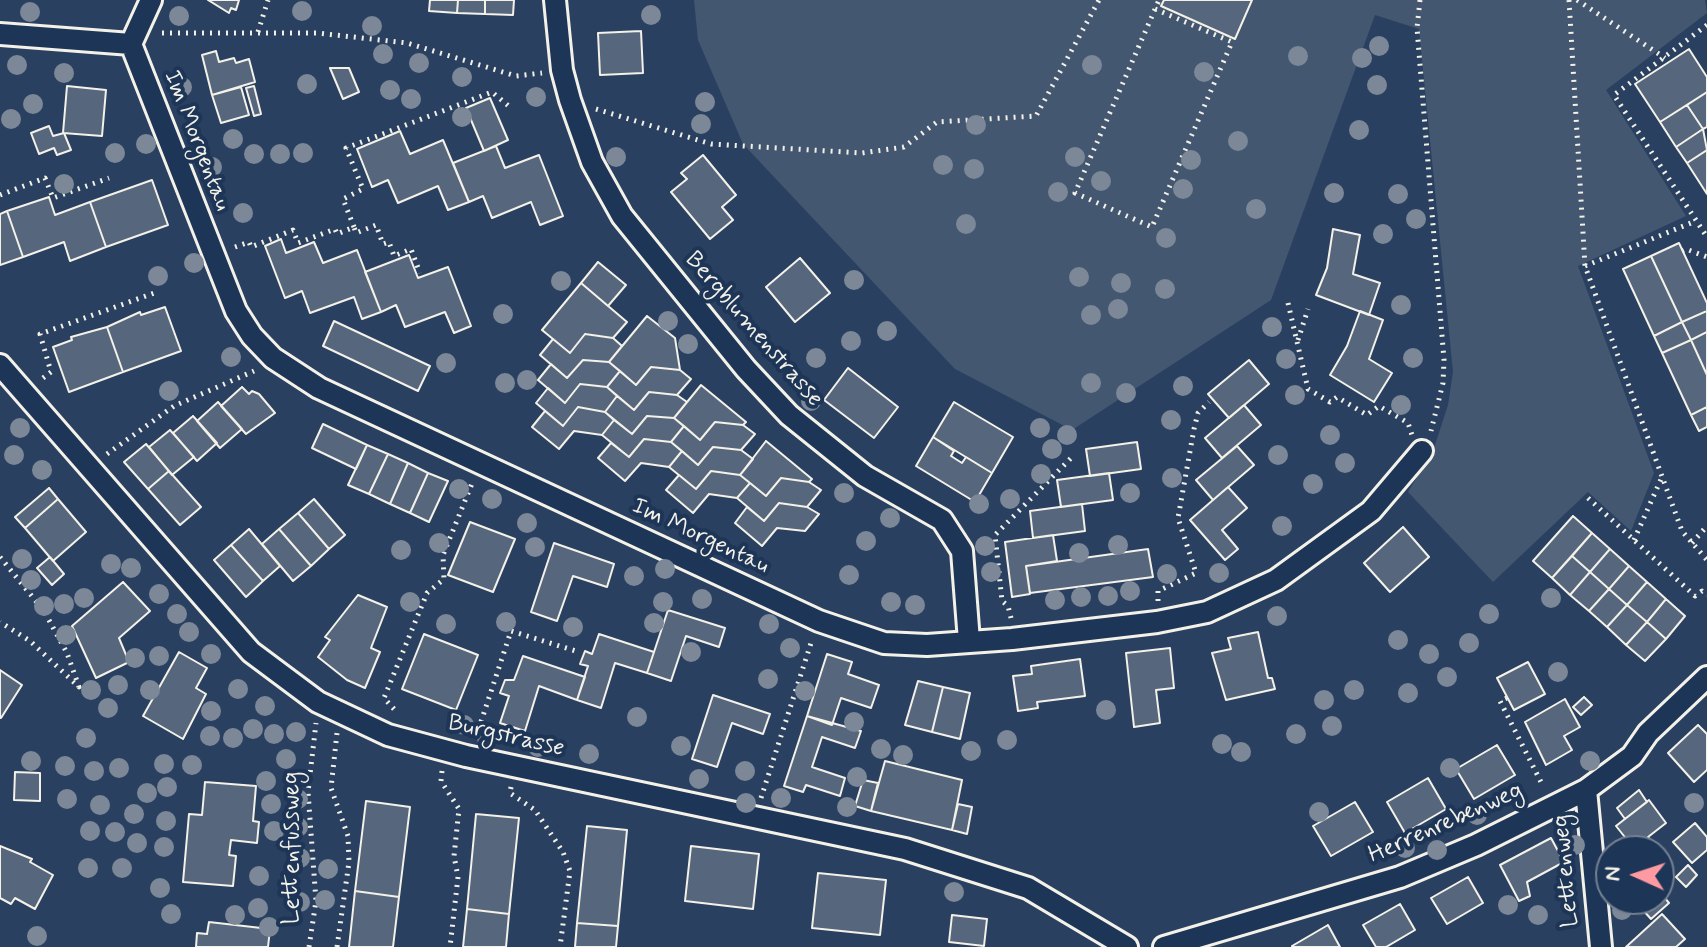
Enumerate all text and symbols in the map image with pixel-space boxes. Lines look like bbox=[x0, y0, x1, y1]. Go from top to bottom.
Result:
street label: Im Morgentau bbox=[156, 67, 236, 215]
street label: Bergblumenstrasse bbox=[678, 246, 828, 414]
street label: Im Morgentau bbox=[627, 493, 773, 581]
street label: Burgstrasse bbox=[445, 710, 567, 764]
street label: Lettenfussweg bbox=[279, 772, 307, 924]
street label: Herrenrebenweg bbox=[1364, 777, 1528, 871]
street label: Lettenweg bbox=[1548, 813, 1586, 929]
north arrow bbox=[1595, 835, 1675, 915]
text: N bbox=[1599, 866, 1627, 882]

